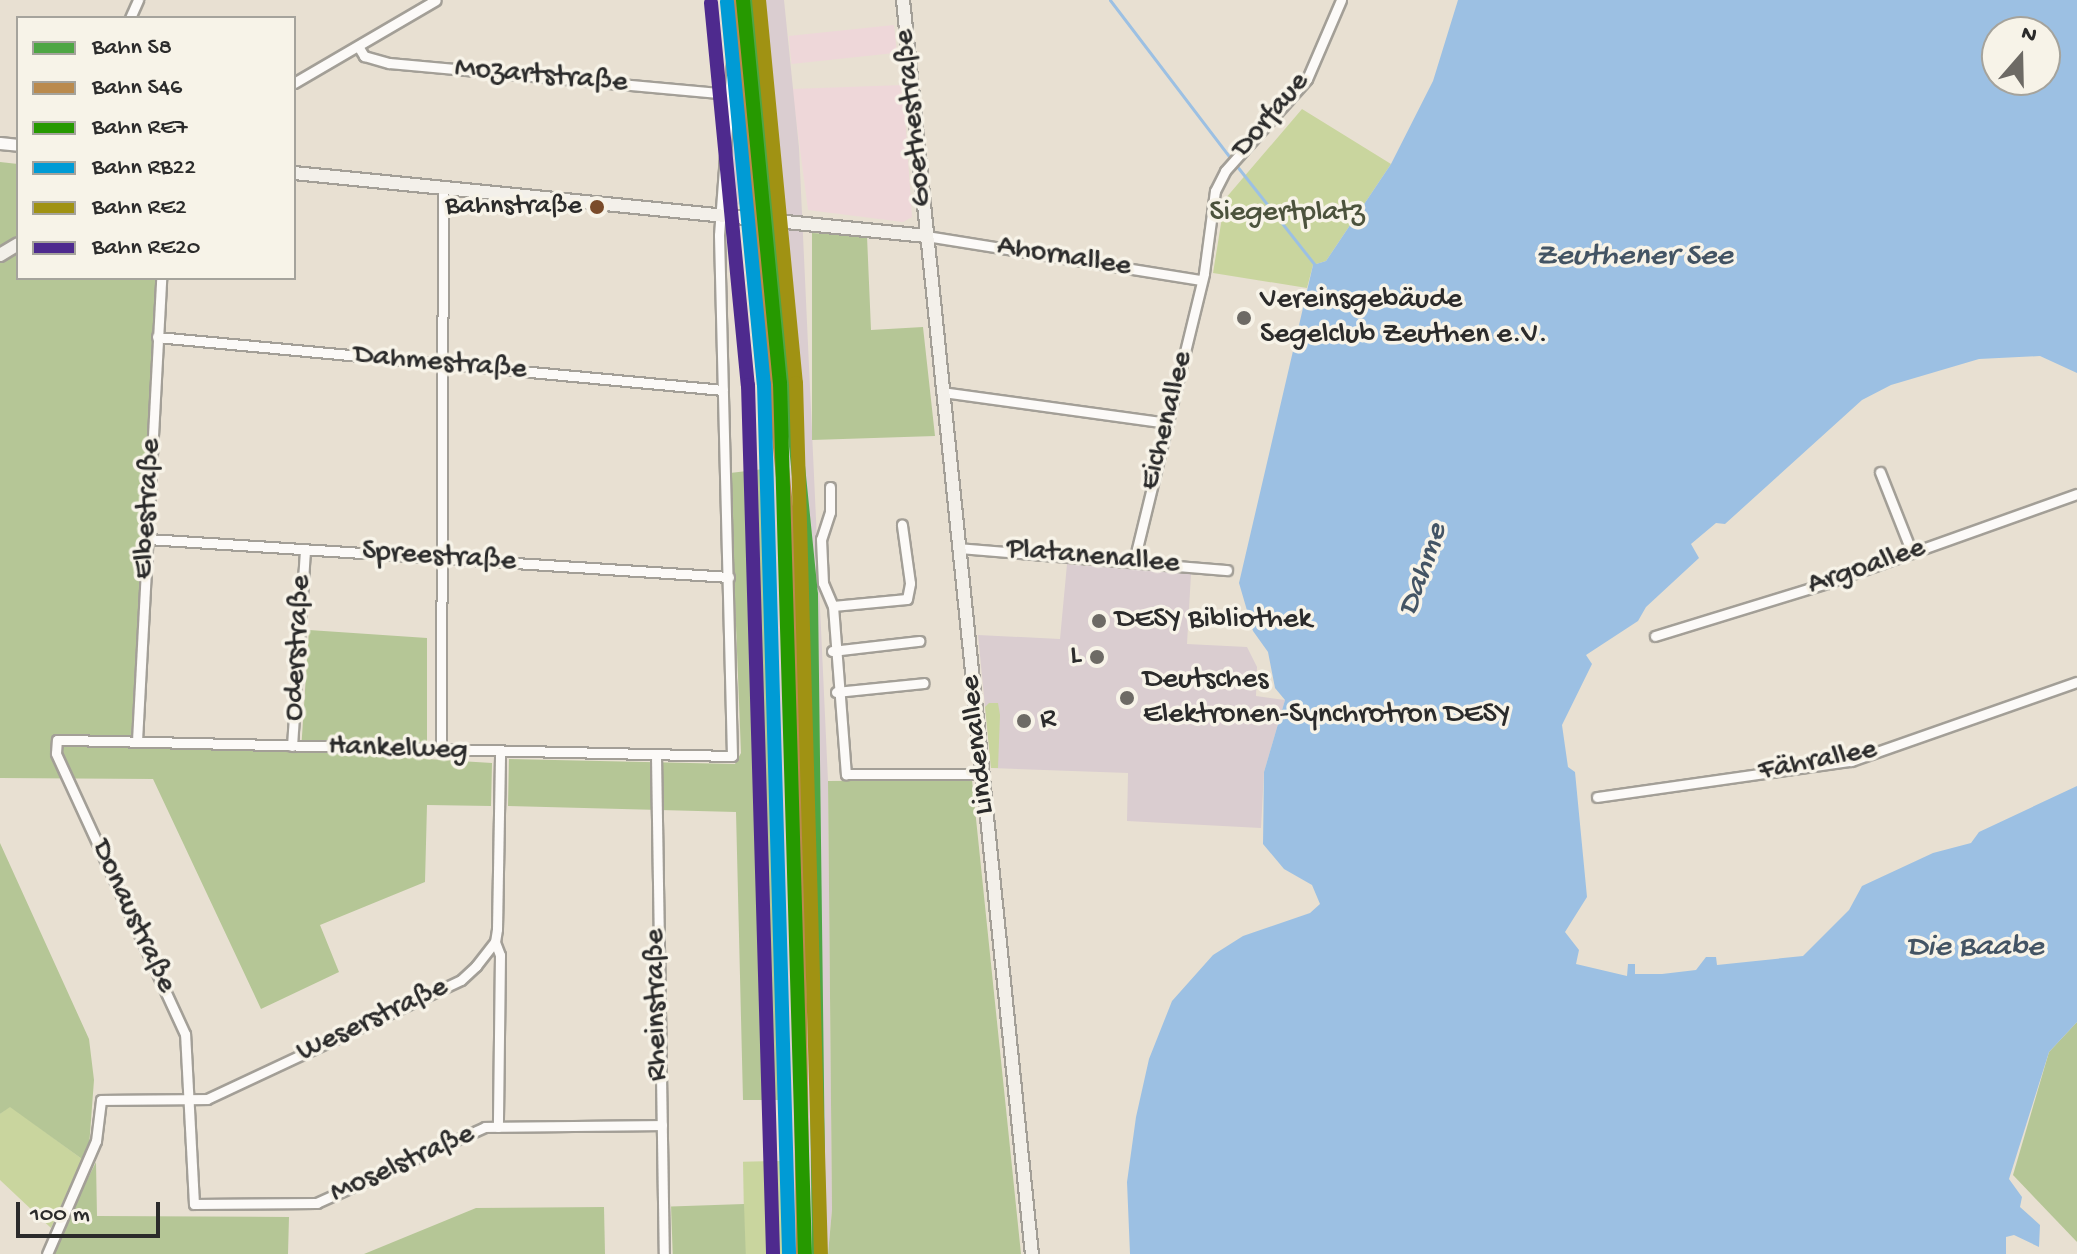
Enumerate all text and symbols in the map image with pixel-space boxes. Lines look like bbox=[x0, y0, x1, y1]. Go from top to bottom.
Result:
legend bbox=[16, 16, 296, 280]
north arrow bbox=[1981, 16, 2061, 96]
text: N bbox=[2017, 21, 2040, 50]
street label: Goethestraße bbox=[888, 28, 942, 208]
text: Bahn S8 bbox=[92, 34, 172, 63]
street label: Mozartstraße bbox=[453, 52, 629, 102]
street label: Dorfaue bbox=[1226, 66, 1318, 166]
text: Bahn S46 bbox=[92, 74, 182, 103]
text: Bahn RE7 bbox=[92, 114, 188, 143]
text: Bahn RB22 bbox=[92, 154, 196, 183]
place label: Bahnstraße bbox=[445, 190, 582, 224]
text: Bahn RE2 bbox=[92, 194, 187, 223]
park label: Siegertplatz bbox=[1210, 196, 1364, 232]
marker: Bahnstraße bbox=[589, 199, 605, 215]
street label: Ahornallee bbox=[994, 230, 1134, 286]
text: Bahn RE20 bbox=[92, 234, 201, 263]
water label: Zeuthener See bbox=[1535, 238, 1733, 276]
place label: Vereinsgebäude Segelclub Zeuthen e.V. bbox=[1260, 283, 1548, 354]
marker: Vereinsgebäude Segelclub Zeuthen e.V. bbox=[1235, 309, 1253, 327]
street label: Dahmestraße bbox=[352, 339, 528, 389]
street label: Eichenallee bbox=[1133, 348, 1203, 494]
street label: Elbestraße bbox=[127, 438, 171, 580]
water label: Dahme bbox=[1390, 519, 1458, 621]
street label: Argoallee bbox=[1804, 531, 1930, 605]
street label: Platanenallee bbox=[1005, 533, 1181, 583]
street label: Spreestraße bbox=[361, 535, 517, 581]
street label: Oderstraße bbox=[277, 574, 321, 722]
place label: DESY Bibliothek bbox=[1115, 603, 1312, 639]
marker: DESY Bibliothek bbox=[1090, 612, 1108, 630]
place label: L bbox=[1070, 639, 1081, 675]
marker: L bbox=[1088, 648, 1106, 666]
place label: Deutsches Elektronen-Synchrotron DESY bbox=[1143, 663, 1510, 734]
street label: Lindenallee bbox=[954, 674, 1004, 816]
marker: Deutsches Elektronen-Synchrotron DESY bbox=[1118, 689, 1136, 707]
place label: R bbox=[1040, 703, 1056, 739]
marker: R bbox=[1015, 712, 1033, 730]
street label: Hankelweg bbox=[328, 730, 468, 770]
street label: Fährallee bbox=[1756, 733, 1880, 791]
street label: Donaustraße bbox=[81, 835, 183, 999]
street label: Rheinstraße bbox=[639, 929, 677, 1081]
water label: Die Baabe bbox=[1906, 929, 2044, 967]
street label: Weserstraße bbox=[292, 970, 454, 1072]
street label: Moselstraße bbox=[325, 1117, 481, 1213]
scale bar bbox=[20, 1186, 164, 1236]
text: 100 m bbox=[30, 1201, 90, 1230]

